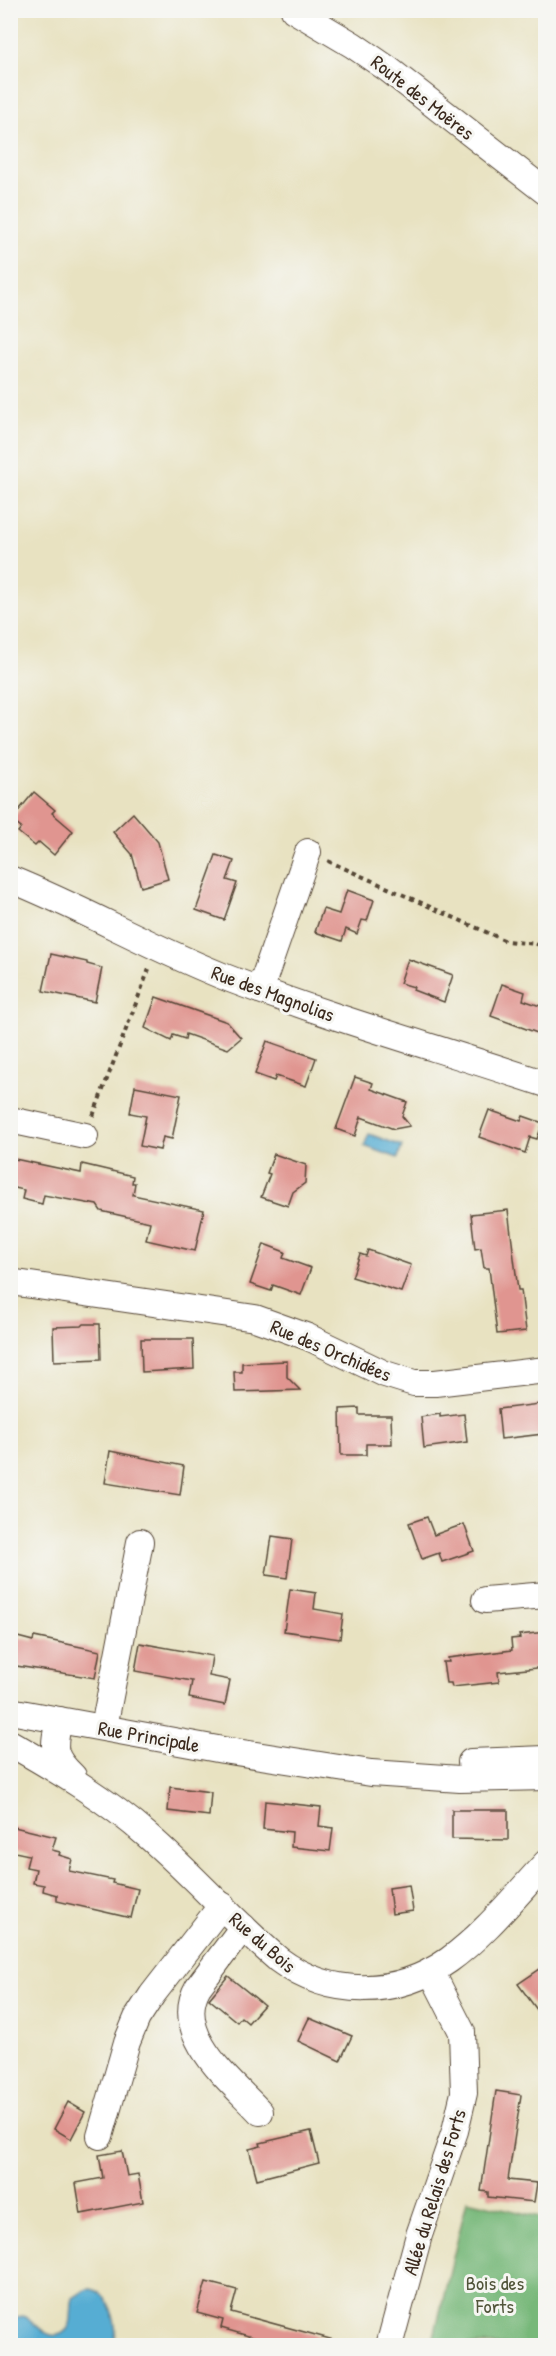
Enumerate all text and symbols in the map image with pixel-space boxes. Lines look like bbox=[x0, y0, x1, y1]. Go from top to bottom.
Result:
street label: Route des Moëres bbox=[366, 48, 480, 146]
street label: Rue des Magnolias bbox=[208, 958, 338, 1028]
street label: Rue des Orchidées bbox=[267, 1312, 396, 1388]
street label: Rue Principale bbox=[96, 1714, 202, 1758]
street label: Rue du Bois bbox=[224, 1905, 302, 1979]
street label: Allée du Relais des Forts bbox=[396, 2105, 472, 2278]
park label: Bois des Forts bbox=[466, 2269, 525, 2319]

